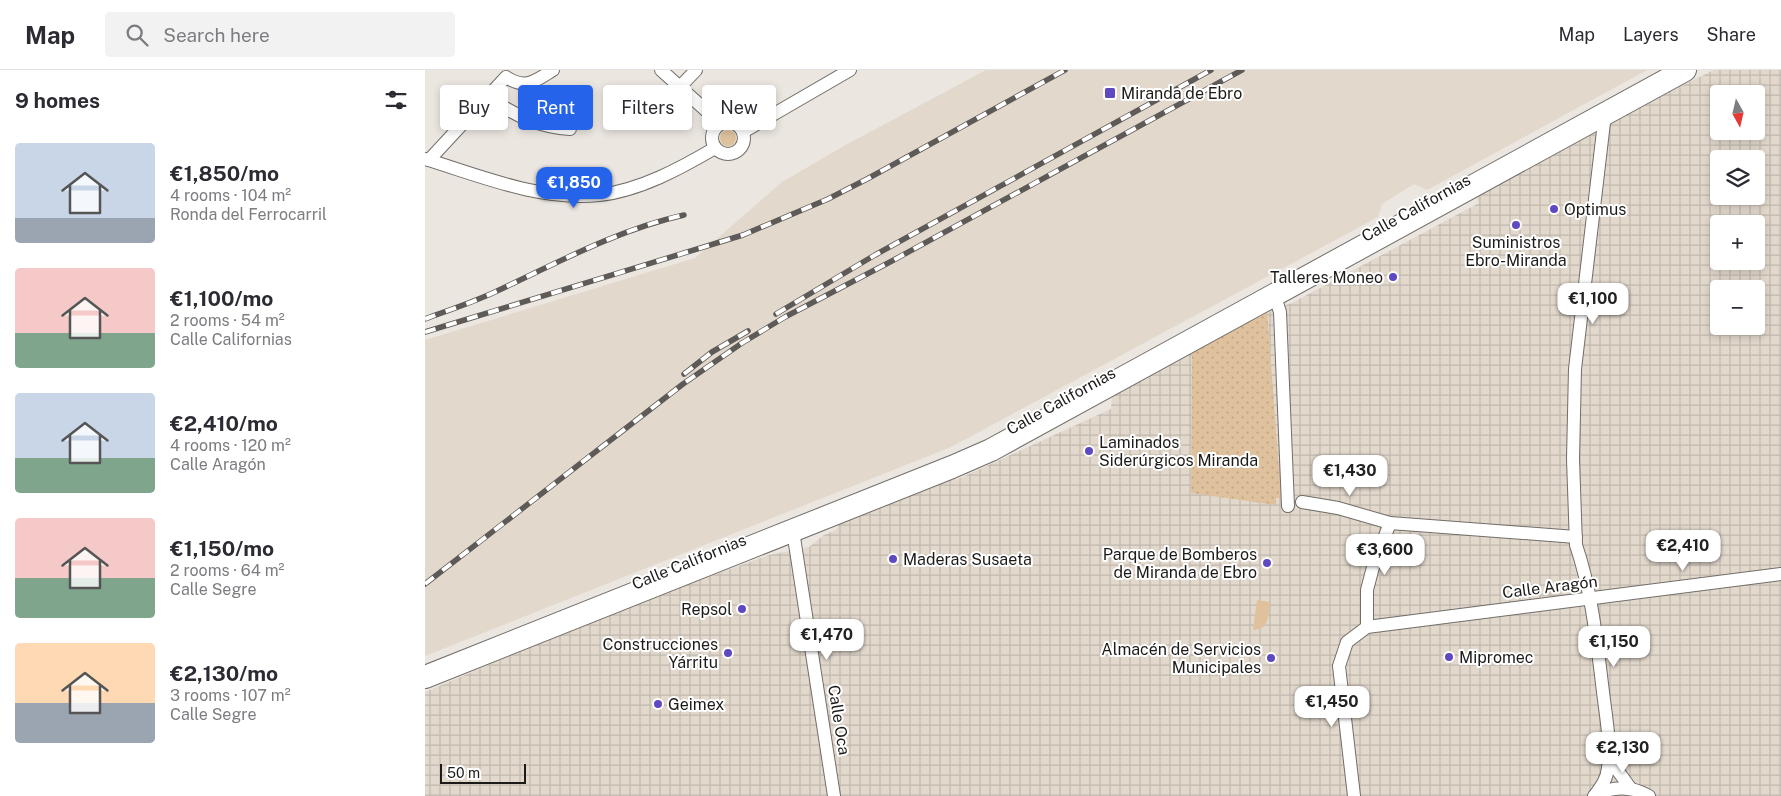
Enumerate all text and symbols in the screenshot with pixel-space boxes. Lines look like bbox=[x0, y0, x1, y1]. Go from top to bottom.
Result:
search box bbox=[105, 12, 455, 57]
text: Map bbox=[25, 21, 75, 49]
icon: search bbox=[123, 21, 151, 49]
text: Search here bbox=[163, 24, 270, 46]
text: Map bbox=[1559, 24, 1595, 45]
text: Layers bbox=[1623, 24, 1679, 45]
text: Share bbox=[1707, 24, 1756, 45]
place label: Miranda de Ebro bbox=[1121, 84, 1242, 103]
chip: Buy bbox=[440, 85, 508, 130]
chip: Rent bbox=[518, 85, 593, 130]
chip: Filters bbox=[603, 85, 692, 130]
chip: New bbox=[702, 85, 776, 130]
north arrow bbox=[1710, 85, 1765, 140]
map controls bbox=[1710, 85, 1765, 335]
icon: filters bbox=[382, 86, 410, 114]
marker: Miranda de Ebro bbox=[1103, 86, 1117, 100]
text: 9 homes bbox=[15, 88, 100, 113]
button: layers bbox=[1710, 150, 1765, 205]
text: €1,850/mo bbox=[170, 161, 279, 186]
icon: home bbox=[55, 163, 115, 223]
pin: €1,850 bbox=[533, 166, 615, 209]
street label: Calle Californias bbox=[1358, 170, 1474, 246]
text: €1,850 bbox=[547, 173, 601, 192]
text: 4 rooms · 104 m² bbox=[170, 186, 291, 205]
place label: Optimus bbox=[1564, 200, 1626, 219]
marker: Optimus bbox=[1548, 203, 1560, 215]
text: Ronda del Ferrocarril bbox=[170, 205, 327, 224]
button: + bbox=[1710, 215, 1765, 270]
marker: Suministros Ebro-Miranda bbox=[1510, 219, 1522, 231]
place label: Suministros Ebro-Miranda bbox=[1465, 233, 1567, 270]
place label: Talleres Moneo bbox=[1270, 268, 1383, 287]
marker: Talleres Moneo bbox=[1387, 271, 1399, 283]
button: − bbox=[1710, 280, 1765, 335]
pin: €1,100 bbox=[1552, 282, 1634, 325]
text: €1,100/mo bbox=[170, 286, 273, 311]
icon: home bbox=[55, 288, 115, 348]
text: €1,100 bbox=[1568, 289, 1618, 308]
text: 2 rooms · 54 m² bbox=[170, 311, 285, 330]
text: Calle Californias bbox=[170, 330, 292, 349]
street label: Calle Californias bbox=[1003, 363, 1119, 439]
text: €2,410/mo bbox=[170, 411, 278, 436]
icon: home bbox=[55, 413, 115, 473]
place label: Laminados Siderúrgicos Miranda bbox=[1099, 433, 1258, 470]
text: 4 rooms · 120 m² bbox=[170, 436, 291, 455]
marker: Laminados Siderúrgicos Miranda bbox=[1083, 445, 1095, 457]
pin: €1,430 bbox=[1309, 454, 1391, 497]
text: Calle Aragón bbox=[170, 455, 266, 474]
text: €1,430 bbox=[1323, 461, 1377, 480]
street label: Calle Californias bbox=[629, 530, 749, 594]
pin: €2,410 bbox=[1642, 530, 1724, 572]
pin: €3,600 bbox=[1344, 534, 1426, 576]
text: €1,150/mo bbox=[170, 536, 274, 561]
text: €2,410 bbox=[1657, 536, 1709, 555]
icon: home bbox=[55, 538, 115, 598]
text: €3,600 bbox=[1357, 540, 1413, 559]
place label: Parque de Bomberos de Miranda de Ebro bbox=[1103, 545, 1257, 582]
place label: Maderas Susaeta bbox=[903, 550, 1032, 569]
marker: Maderas Susaeta bbox=[887, 553, 899, 565]
marker: Parque de Bomberos de Miranda de Ebro bbox=[1261, 557, 1273, 569]
text: 2 rooms · 64 m² bbox=[170, 561, 284, 580]
street label: Calle Aragón bbox=[1501, 572, 1599, 602]
text: Calle Segre bbox=[170, 580, 257, 599]
place label: Repsol bbox=[681, 600, 732, 619]
marker: Repsol bbox=[736, 603, 748, 615]
pin: €1,470 bbox=[786, 618, 868, 661]
text: €1,470 bbox=[801, 625, 853, 644]
pin: €1,150 bbox=[1573, 626, 1655, 668]
text: €1,150 bbox=[1589, 632, 1639, 651]
place label: Construcciones Yárritu bbox=[603, 635, 718, 672]
place label: Almacén de Servicios Municipales bbox=[1101, 640, 1261, 677]
marker: Construcciones Yárritu bbox=[722, 647, 734, 659]
place label: Mipromec bbox=[1459, 648, 1534, 667]
marker: Mipromec bbox=[1443, 651, 1455, 663]
marker: Almacén de Servicios Municipales bbox=[1265, 652, 1277, 664]
text: €2,130/mo bbox=[170, 661, 278, 686]
icon: home bbox=[55, 663, 115, 723]
street label: Calle Oca bbox=[824, 684, 854, 756]
text: 3 rooms · 107 m² bbox=[170, 686, 291, 705]
pin: €1,450 bbox=[1291, 686, 1373, 728]
text: €1,450 bbox=[1305, 692, 1359, 711]
place label: Geimex bbox=[668, 695, 724, 714]
marker: Geimex bbox=[652, 698, 664, 710]
text: Calle Segre bbox=[170, 705, 257, 724]
pin: €2,130 bbox=[1582, 732, 1664, 774]
text: €2,130 bbox=[1597, 738, 1649, 757]
scale bar bbox=[440, 761, 526, 784]
text: 50 m bbox=[447, 765, 480, 781]

